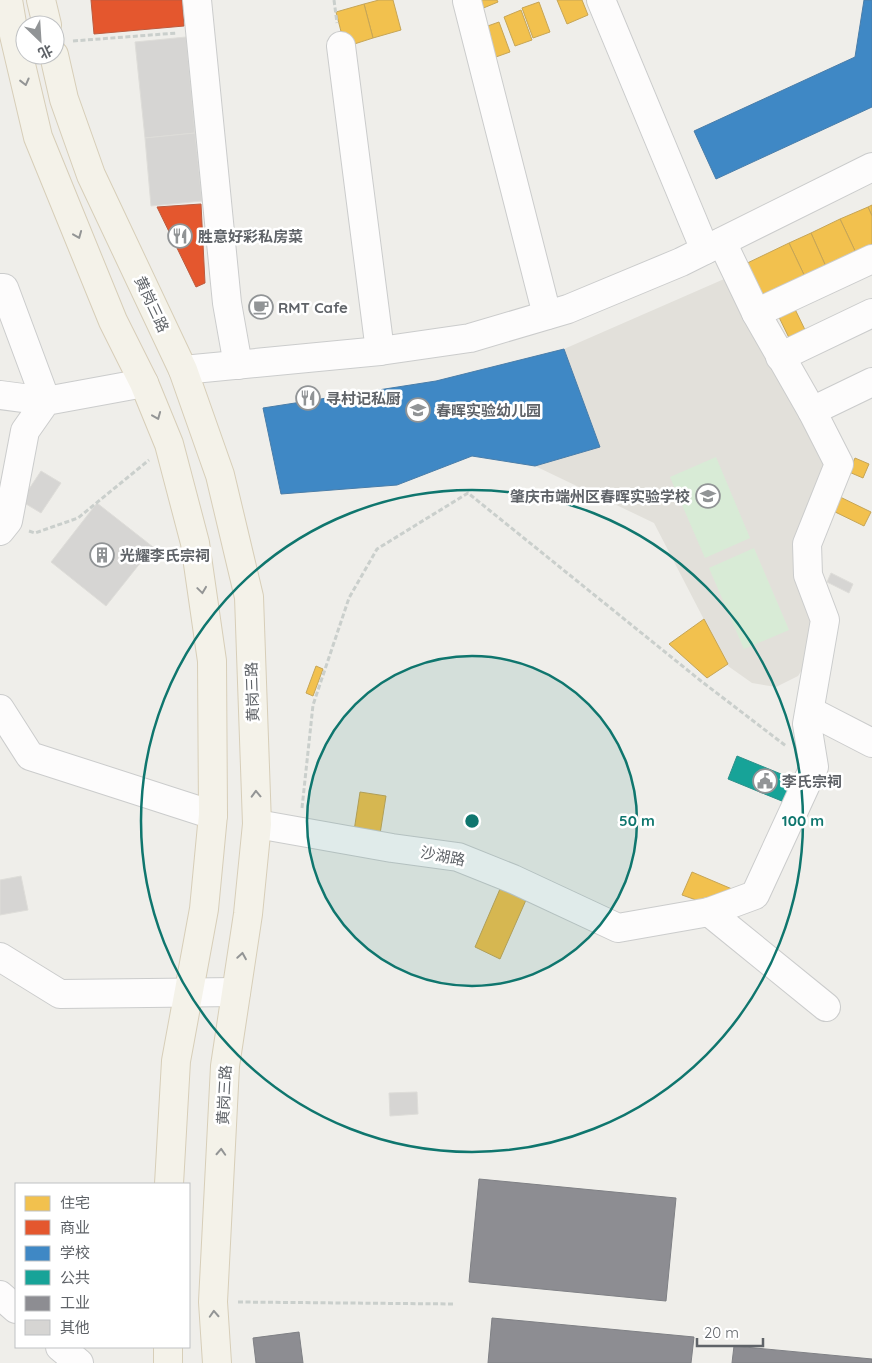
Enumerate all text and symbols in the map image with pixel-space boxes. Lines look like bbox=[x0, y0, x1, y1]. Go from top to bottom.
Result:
north arrow bbox=[15, 15, 65, 65]
text: 北 bbox=[35, 41, 56, 63]
one-way arrow bbox=[19, 77, 30, 86]
restaurant icon: 胜意好彩私房菜 bbox=[167, 223, 193, 249]
place label: 胜意好彩私房菜 bbox=[198, 227, 303, 246]
one-way arrow bbox=[72, 230, 83, 239]
street label: 黄岗三路 bbox=[131, 273, 173, 335]
cafe icon: RMT Cafe bbox=[248, 294, 274, 320]
place label: RMT Cafe bbox=[278, 298, 348, 317]
restaurant icon: 寻村记私厨 bbox=[295, 385, 321, 411]
place label: 寻村记私厨 bbox=[326, 389, 401, 408]
school or university icon: 春晖实验幼儿园 bbox=[405, 397, 431, 423]
place label: 春晖实验幼儿园 bbox=[436, 401, 541, 420]
one-way arrow bbox=[151, 411, 162, 420]
school or university icon: 肇庆市端州区春晖实验学校 bbox=[695, 483, 721, 509]
place label: 肇庆市端州区春晖实验学校 bbox=[510, 487, 690, 506]
building icon: 光耀李氏宗祠 bbox=[89, 542, 115, 568]
place label: 光耀李氏宗祠 bbox=[120, 546, 210, 565]
one-way arrow bbox=[196, 585, 206, 594]
street label: 黄岗三路 bbox=[241, 662, 263, 722]
public building icon: 李氏宗祠 bbox=[752, 768, 778, 794]
place label: 李氏宗祠 bbox=[782, 772, 842, 791]
one-way arrow bbox=[251, 790, 261, 798]
text: 50 m bbox=[619, 811, 655, 830]
text: 100 m bbox=[782, 811, 824, 830]
centre of rings bbox=[463, 812, 481, 830]
street label: 沙湖路 bbox=[419, 842, 467, 870]
one-way arrow bbox=[236, 952, 246, 960]
street label: 黄岗三路 bbox=[213, 1065, 235, 1125]
one-way arrow bbox=[215, 1148, 226, 1156]
legend bbox=[15, 1183, 190, 1348]
text: 住宅 bbox=[60, 1193, 90, 1212]
text: 商业 bbox=[60, 1218, 90, 1237]
text: 学校 bbox=[60, 1243, 90, 1262]
text: 公共 bbox=[60, 1268, 90, 1287]
text: 工业 bbox=[60, 1293, 90, 1312]
one-way arrow bbox=[208, 1310, 219, 1318]
scale bar bbox=[697, 1316, 763, 1348]
text: 其他 bbox=[60, 1318, 90, 1337]
text: 20 m bbox=[704, 1323, 739, 1342]

